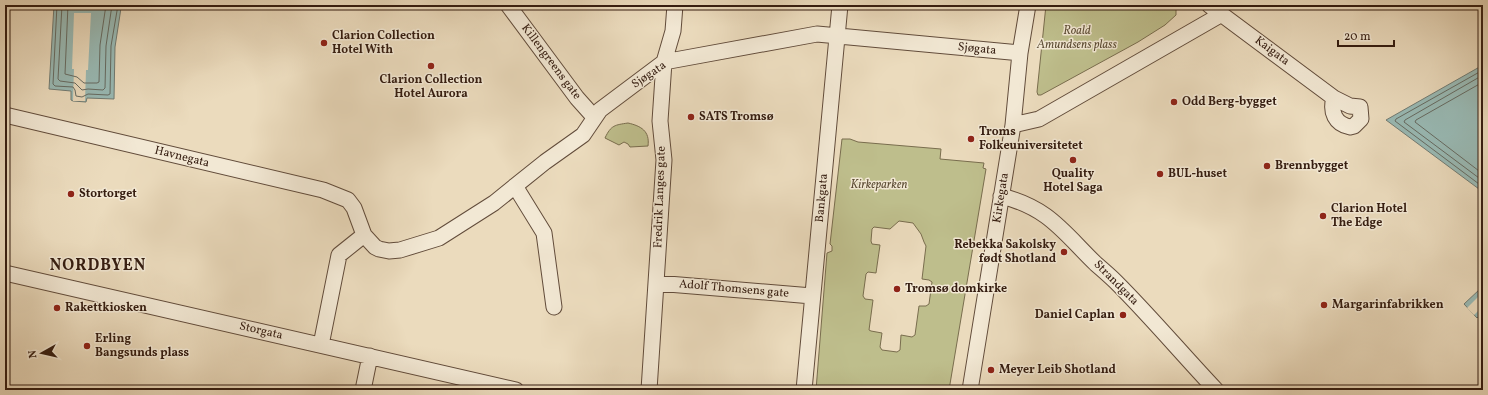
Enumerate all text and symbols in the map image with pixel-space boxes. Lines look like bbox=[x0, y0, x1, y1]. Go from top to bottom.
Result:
street label: Killengreens gate bbox=[517, 21, 585, 103]
scale bar bbox=[1338, 22, 1394, 48]
park label: Roald Amundsens plass bbox=[1036, 23, 1117, 53]
place label: Clarion Collection Hotel With bbox=[332, 28, 435, 58]
text: 20 m bbox=[1344, 29, 1371, 45]
street label: Kaigata bbox=[1251, 33, 1293, 69]
marker: Clarion Collection Hotel With bbox=[319, 38, 329, 48]
street label: Sjøgata bbox=[957, 39, 997, 59]
street label: Sjøgata bbox=[629, 58, 669, 92]
marker: Clarion Collection Hotel Aurora bbox=[426, 61, 436, 71]
place label: Clarion Collection Hotel Aurora bbox=[380, 72, 483, 102]
place label: Odd Berg-bygget bbox=[1182, 94, 1277, 110]
marker: Odd Berg-bygget bbox=[1169, 97, 1179, 107]
place label: SATS Tromsø bbox=[699, 109, 774, 125]
marker: SATS Tromsø bbox=[686, 112, 696, 122]
place label: Troms Folkeuniversitetet bbox=[979, 124, 1083, 154]
marker: Troms Folkeuniversitetet bbox=[966, 134, 976, 144]
street label: Havnegata bbox=[153, 142, 211, 172]
street label: Fredrik Langes gate bbox=[650, 145, 670, 248]
marker: Quality Hotel Saga bbox=[1068, 155, 1078, 165]
place label: Brennbygget bbox=[1275, 158, 1349, 174]
marker: Brennbygget bbox=[1262, 161, 1272, 171]
place label: Quality Hotel Saga bbox=[1043, 166, 1103, 196]
place label: BUL-huset bbox=[1168, 166, 1227, 182]
marker: BUL-huset bbox=[1155, 169, 1165, 179]
street label: Kirkegata bbox=[989, 172, 1013, 224]
street label: Bankgata bbox=[812, 173, 832, 223]
park label: Kirkeparken bbox=[850, 177, 908, 193]
place label: Stortorget bbox=[79, 186, 137, 202]
marker: Stortorget bbox=[66, 189, 76, 199]
place label: Clarion Hotel The Edge bbox=[1331, 201, 1407, 231]
marker: Clarion Hotel The Edge bbox=[1318, 211, 1328, 221]
place label: Rebekka Sakolsky født Shotland bbox=[954, 237, 1057, 267]
marker: Rebekka Sakolsky født Shotland bbox=[1059, 247, 1069, 257]
district label: NORDBYEN bbox=[50, 255, 146, 277]
street label: Strandgata bbox=[1090, 257, 1142, 309]
street label: Adolf Thomsens gate bbox=[678, 276, 790, 302]
place label: Tromsø domkirke bbox=[905, 281, 1007, 297]
marker: Tromsø domkirke bbox=[892, 284, 902, 294]
place label: Margarinfabrikken bbox=[1332, 297, 1444, 313]
place label: Rakettkiosken bbox=[65, 300, 147, 316]
marker: Margarinfabrikken bbox=[1319, 300, 1329, 310]
marker: Rakettkiosken bbox=[52, 303, 62, 313]
place label: Daniel Caplan bbox=[1035, 307, 1115, 323]
marker: Daniel Caplan bbox=[1118, 310, 1128, 320]
street label: Storgata bbox=[238, 318, 284, 344]
place label: Erling Bangsunds plass bbox=[95, 331, 190, 361]
north arrow bbox=[22, 333, 62, 373]
marker: Erling Bangsunds plass bbox=[82, 341, 92, 351]
text: N bbox=[26, 349, 42, 359]
place label: Meyer Leib Shotland bbox=[999, 362, 1116, 378]
marker: Meyer Leib Shotland bbox=[986, 365, 996, 375]

